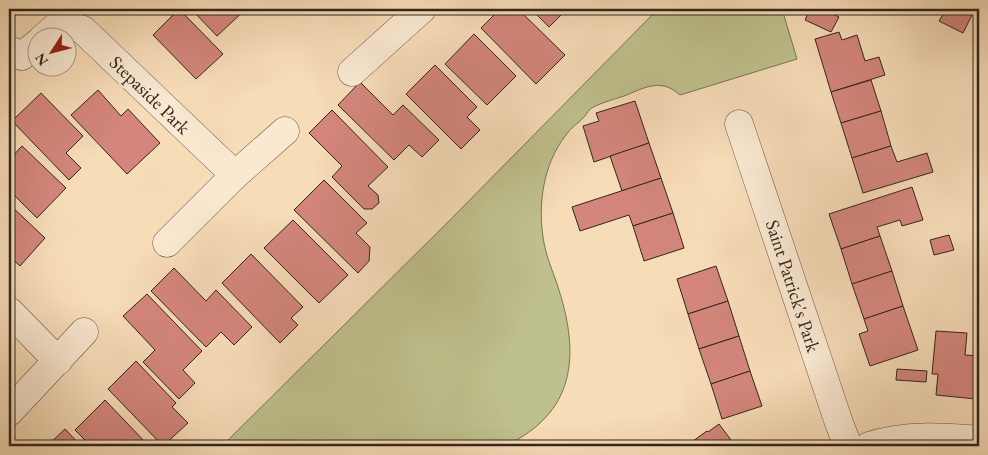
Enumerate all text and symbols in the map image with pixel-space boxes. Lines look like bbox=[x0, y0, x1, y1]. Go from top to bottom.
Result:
north arrow bbox=[28, 28, 78, 78]
text: N bbox=[30, 49, 52, 70]
street label: Stepaside Park bbox=[104, 50, 197, 141]
street label: Saint Patrick's Park bbox=[760, 217, 827, 356]

